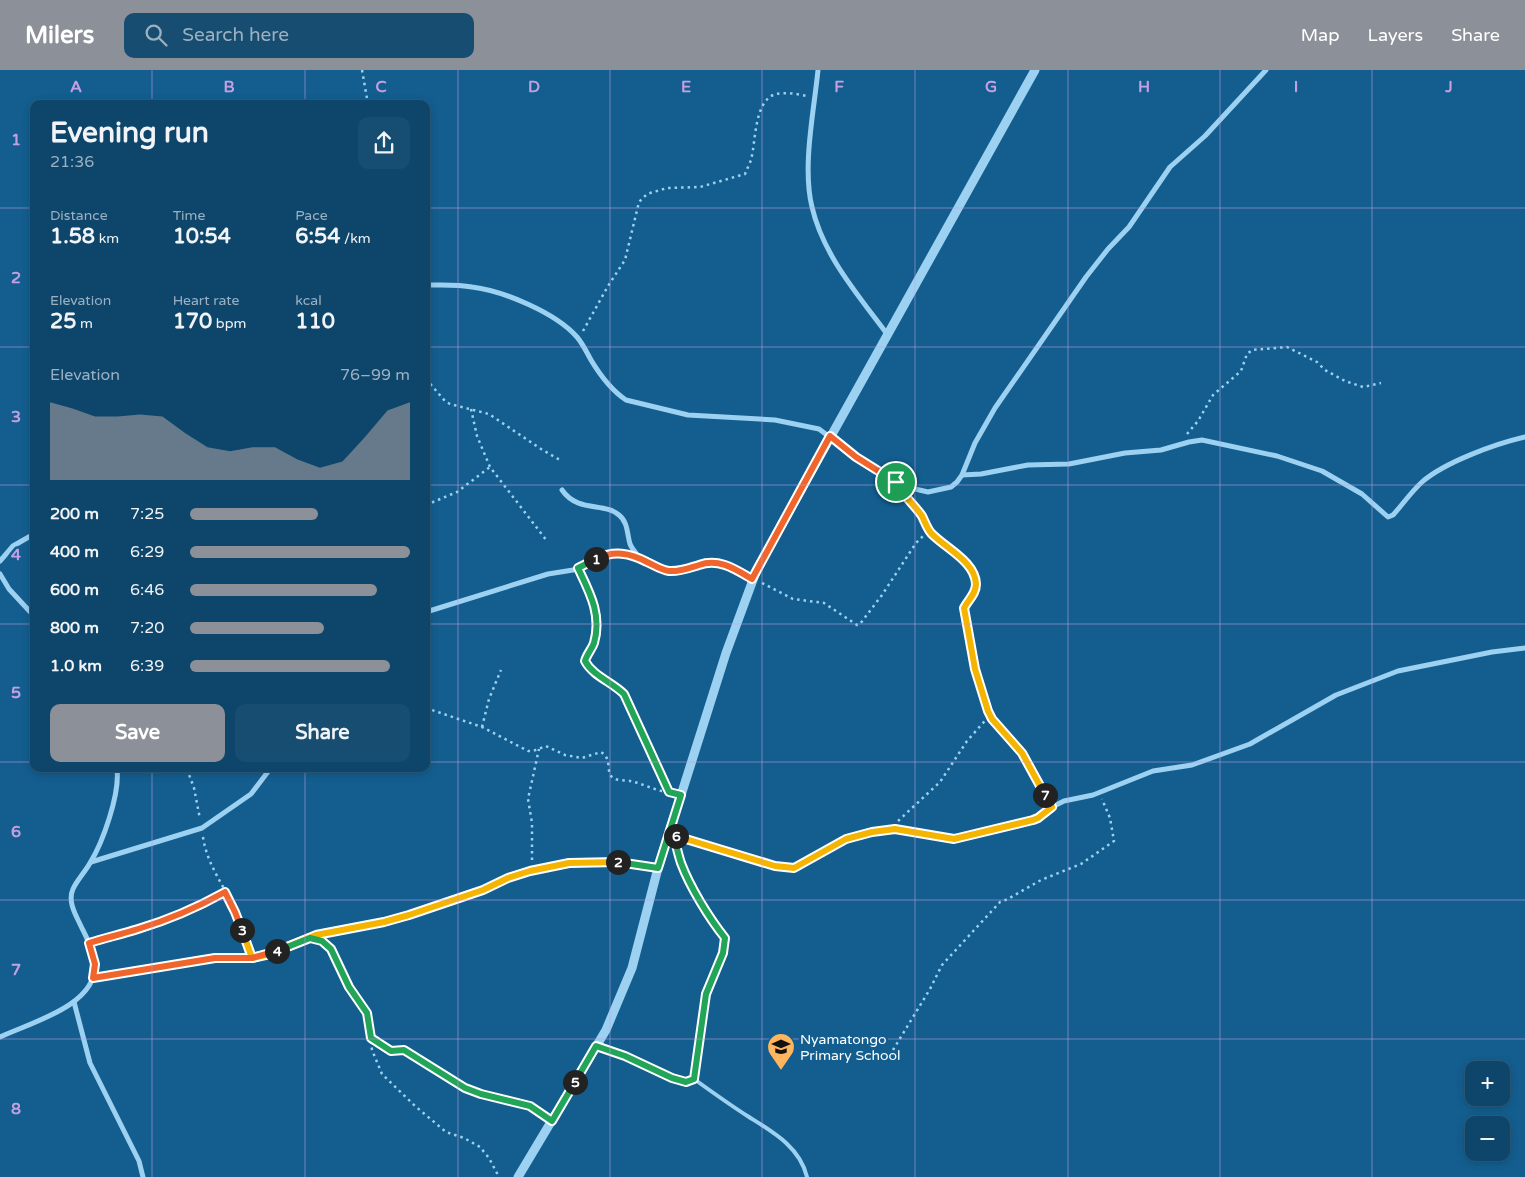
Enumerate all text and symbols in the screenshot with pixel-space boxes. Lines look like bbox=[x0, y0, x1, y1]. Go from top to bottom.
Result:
search box bbox=[124, 13, 474, 58]
text: Milers bbox=[25, 21, 94, 50]
icon: search bbox=[142, 21, 170, 49]
text: Search here bbox=[182, 24, 289, 46]
text: Map bbox=[1301, 24, 1340, 46]
text: Layers bbox=[1368, 24, 1423, 46]
text: Share bbox=[1451, 24, 1500, 46]
text: A bbox=[70, 77, 82, 97]
text: B bbox=[223, 77, 235, 97]
text: C bbox=[375, 77, 387, 97]
text: D bbox=[528, 77, 540, 97]
text: E bbox=[681, 77, 691, 97]
text: F bbox=[834, 77, 844, 97]
text: G bbox=[985, 77, 997, 97]
text: H bbox=[1138, 77, 1150, 97]
text: I bbox=[1294, 77, 1298, 97]
text: J bbox=[1444, 77, 1453, 97]
text: Evening run bbox=[50, 116, 209, 150]
button: share bbox=[358, 117, 410, 169]
text: 1 bbox=[11, 130, 21, 150]
text: 21:36 bbox=[50, 152, 94, 172]
text: Distance bbox=[50, 207, 108, 224]
text: Time bbox=[173, 207, 205, 224]
text: Pace bbox=[295, 207, 328, 224]
text: 1.58 bbox=[50, 224, 95, 249]
text: 10:54 bbox=[173, 224, 231, 249]
text: 6:54 bbox=[295, 224, 340, 249]
text: km bbox=[95, 230, 119, 247]
text: /km bbox=[340, 230, 371, 247]
text: 2 bbox=[11, 268, 21, 288]
text: Elevation bbox=[50, 292, 111, 309]
text: Heart rate bbox=[173, 292, 239, 309]
text: kcal bbox=[295, 292, 322, 309]
text: 25 bbox=[50, 309, 76, 334]
text: 170 bbox=[173, 309, 212, 334]
text: 110 bbox=[295, 309, 335, 334]
text: m bbox=[76, 315, 93, 332]
text: bpm bbox=[212, 315, 246, 332]
text: Elevation bbox=[50, 365, 120, 385]
text: 76–99 m bbox=[340, 365, 410, 385]
text: 3 bbox=[11, 407, 21, 427]
pin bbox=[875, 461, 917, 503]
icon: arrive bbox=[882, 468, 910, 496]
text: 200 m bbox=[50, 504, 99, 524]
text: 7:25 bbox=[130, 504, 164, 524]
text: 400 m bbox=[50, 542, 99, 562]
text: 6:29 bbox=[130, 542, 164, 562]
text: 4 bbox=[11, 545, 21, 565]
pin: 1 bbox=[584, 546, 608, 572]
text: 1 bbox=[592, 551, 601, 568]
text: 600 m bbox=[50, 580, 99, 600]
text: 6:46 bbox=[130, 580, 164, 600]
text: 800 m bbox=[50, 618, 99, 638]
text: 7:20 bbox=[130, 618, 164, 638]
text: 1.0 km bbox=[50, 656, 102, 676]
text: 6:39 bbox=[130, 656, 164, 676]
text: 5 bbox=[11, 683, 21, 703]
button: Save bbox=[50, 704, 225, 762]
button: Share bbox=[235, 704, 410, 762]
pin: 7 bbox=[1032, 782, 1058, 808]
text: 7 bbox=[1041, 787, 1050, 804]
text: 6 bbox=[11, 822, 21, 842]
pin: 6 bbox=[664, 824, 688, 848]
text: 6 bbox=[672, 828, 681, 845]
pin: 2 bbox=[606, 850, 630, 874]
text: 2 bbox=[614, 854, 623, 871]
pin: 3 bbox=[230, 918, 254, 942]
text: 3 bbox=[238, 922, 247, 939]
pin: 4 bbox=[264, 938, 290, 964]
text: 4 bbox=[273, 943, 282, 960]
text: 7 bbox=[11, 960, 21, 980]
place label: Nyamatongo Primary School bbox=[800, 1031, 901, 1064]
school or university icon: Nyamatongo Primary School bbox=[766, 1032, 796, 1071]
map controls bbox=[1465, 1061, 1510, 1161]
button: + bbox=[1465, 1061, 1510, 1106]
pin: 5 bbox=[562, 1070, 588, 1094]
text: 5 bbox=[571, 1074, 580, 1091]
text: 8 bbox=[11, 1099, 21, 1119]
button: − bbox=[1465, 1116, 1510, 1161]

